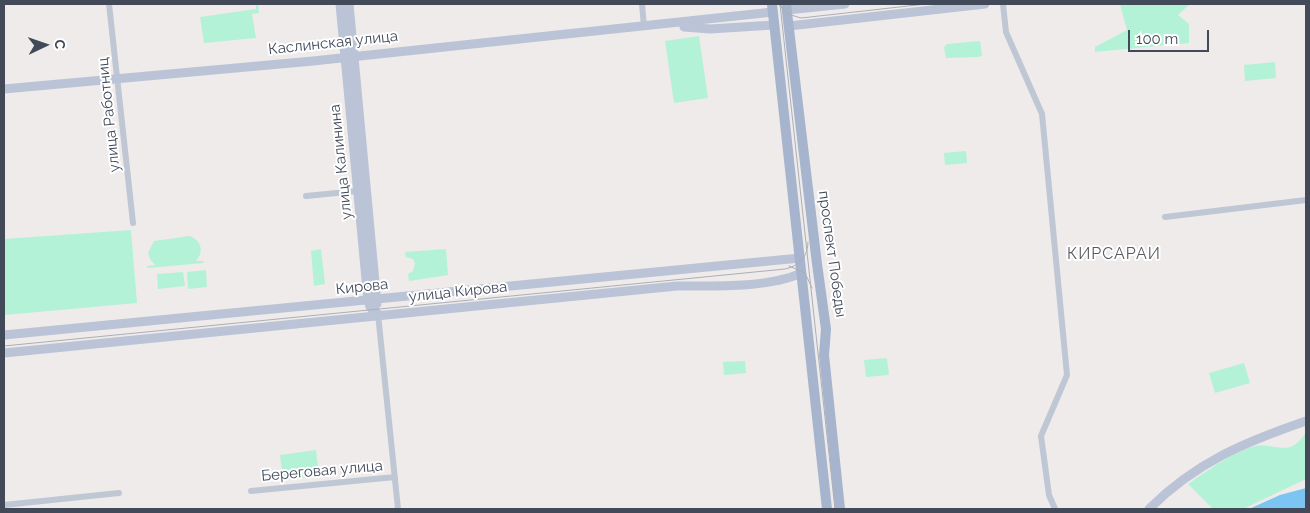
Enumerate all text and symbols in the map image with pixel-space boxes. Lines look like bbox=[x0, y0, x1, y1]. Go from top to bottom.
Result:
north arrow bbox=[20, 20, 70, 70]
scale bar bbox=[1130, 20, 1211, 52]
street label: Каслинская улица bbox=[267, 27, 399, 59]
text: 100 m bbox=[1136, 30, 1178, 48]
text: С bbox=[52, 39, 68, 49]
street label: улица Работниц bbox=[94, 57, 124, 173]
street label: улица Калинина bbox=[326, 103, 356, 221]
street label: проспект Победы bbox=[814, 190, 850, 318]
district label: КИРСАРАИ bbox=[1066, 244, 1162, 264]
street label: Кирова bbox=[335, 275, 389, 299]
street label: улица Кирова bbox=[408, 278, 508, 306]
street label: Береговая улица bbox=[261, 457, 383, 485]

